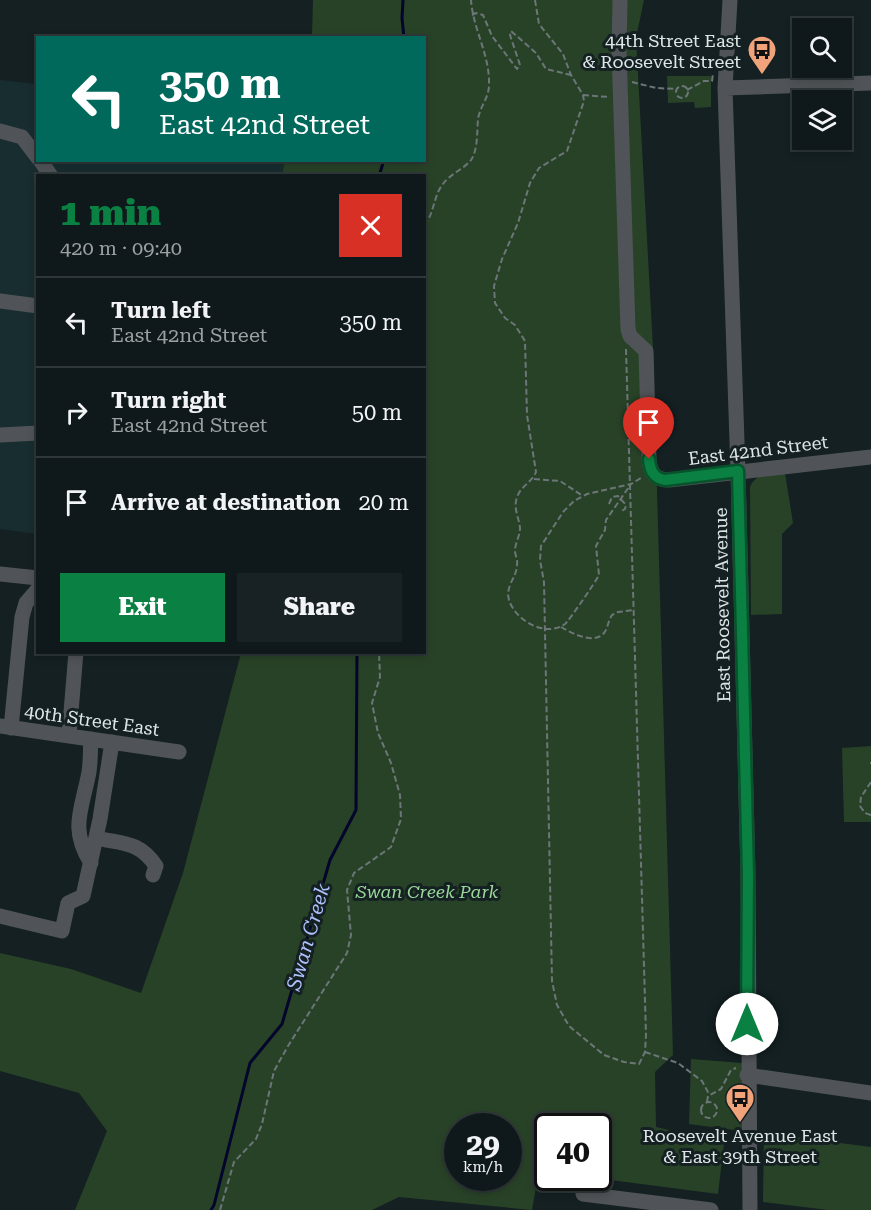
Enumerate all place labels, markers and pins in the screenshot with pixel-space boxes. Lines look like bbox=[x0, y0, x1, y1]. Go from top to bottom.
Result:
place label: 44th Street East & Roosevelt Street bbox=[582, 30, 741, 72]
bus stop icon: 44th Street East & Roosevelt Street bbox=[746, 34, 778, 76]
pin bbox=[623, 397, 674, 459]
bus stop icon: Roosevelt Avenue East & East 39th Street bbox=[724, 1082, 756, 1124]
place label: Roosevelt Avenue East & East 39th Street bbox=[643, 1125, 838, 1167]

